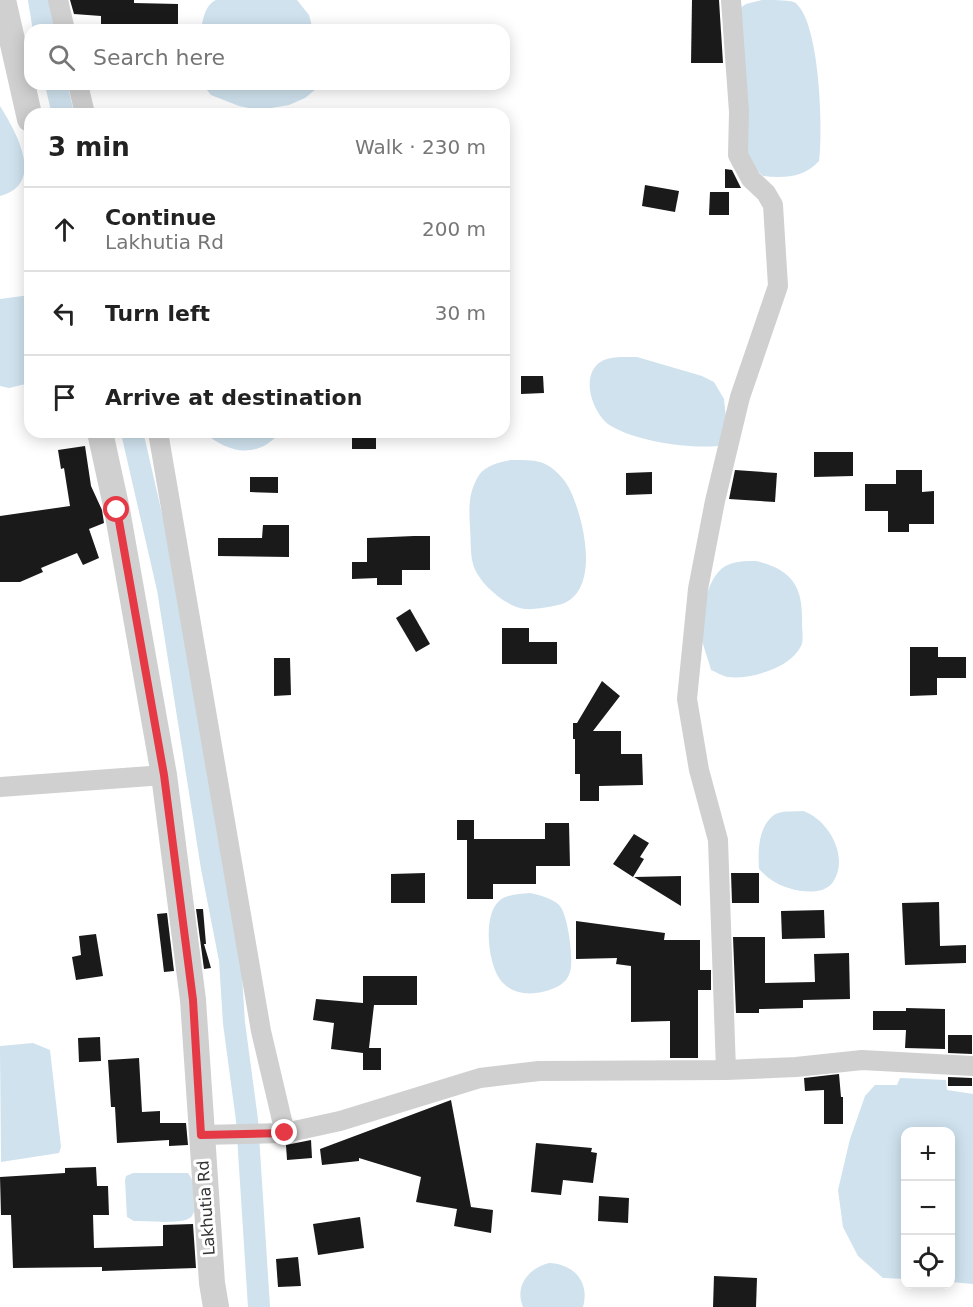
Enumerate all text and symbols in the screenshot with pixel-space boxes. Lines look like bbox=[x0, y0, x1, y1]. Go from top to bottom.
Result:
search box bbox=[24, 24, 510, 90]
icon: search bbox=[45, 41, 78, 74]
text: Search here bbox=[93, 45, 225, 70]
text: 3 min bbox=[48, 132, 130, 162]
text: Walk · 230 m bbox=[355, 135, 486, 159]
text: Continue bbox=[105, 205, 216, 230]
icon: ahead bbox=[48, 213, 81, 246]
text: 200 m bbox=[422, 217, 486, 241]
text: Lakhutia Rd bbox=[105, 230, 224, 254]
icon: left bbox=[48, 297, 81, 330]
text: Turn left bbox=[105, 301, 210, 326]
text: 30 m bbox=[435, 301, 486, 325]
icon: arrive bbox=[48, 381, 81, 414]
text: Arrive at destination bbox=[105, 385, 362, 410]
route start bbox=[103, 496, 129, 522]
route end bbox=[271, 1119, 297, 1145]
map controls bbox=[901, 1127, 955, 1289]
button: + bbox=[901, 1127, 955, 1181]
street label: Lakhutia Rd bbox=[193, 1160, 219, 1256]
button: − bbox=[901, 1181, 955, 1235]
button: locate bbox=[901, 1235, 955, 1289]

